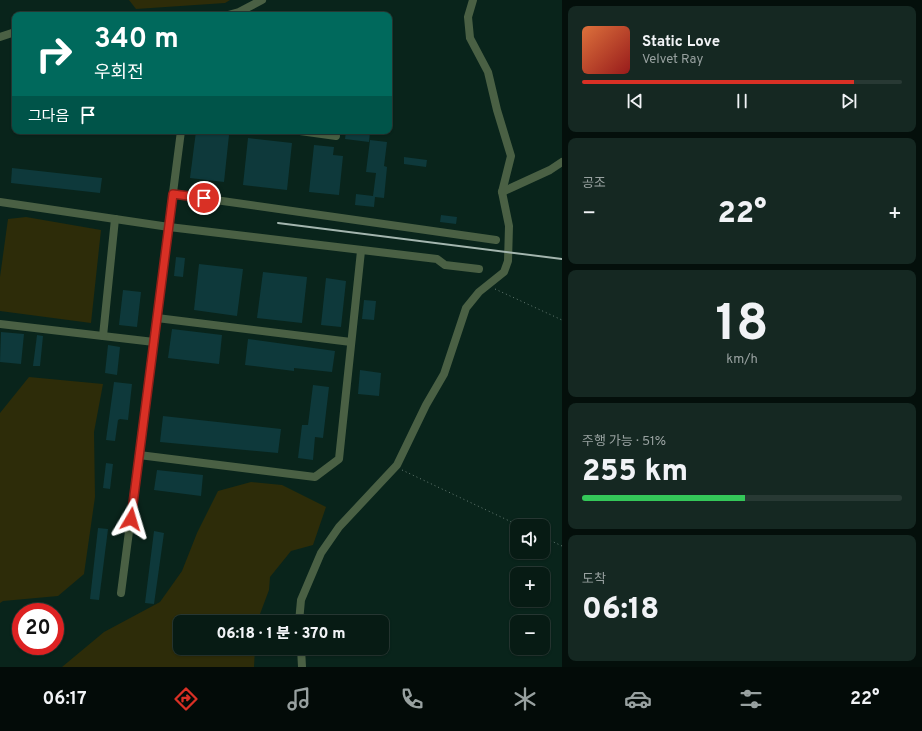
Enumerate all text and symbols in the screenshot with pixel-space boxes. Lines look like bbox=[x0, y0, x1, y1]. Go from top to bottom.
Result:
text: 340 m bbox=[94, 22, 179, 58]
icon: right bbox=[28, 28, 80, 80]
text: Static Love bbox=[642, 33, 720, 52]
text: Velvet Ray bbox=[642, 52, 703, 68]
text: 우회전 bbox=[94, 62, 144, 85]
icon: previous bbox=[624, 90, 646, 112]
icon: pause bbox=[731, 90, 753, 112]
icon: next bbox=[838, 90, 860, 112]
icon: arrive bbox=[77, 104, 99, 126]
text: 그다음 bbox=[28, 108, 69, 127]
text: 공조 bbox=[582, 176, 606, 192]
pin bbox=[187, 181, 221, 215]
icon: arrive bbox=[193, 187, 215, 209]
text: 22° bbox=[717, 196, 767, 233]
text: − bbox=[582, 201, 596, 228]
text: + bbox=[888, 201, 902, 228]
text: 18 bbox=[715, 293, 769, 359]
text: km/h bbox=[726, 352, 758, 368]
text: 주행 가능 · 51% bbox=[582, 434, 666, 450]
text: 255 km bbox=[582, 454, 688, 491]
position arrow bbox=[110, 498, 152, 540]
map controls bbox=[510, 519, 550, 655]
button: sound bbox=[510, 519, 550, 559]
button: + bbox=[510, 567, 550, 607]
text: 도착 bbox=[582, 572, 606, 588]
text: 06:18 bbox=[582, 592, 659, 629]
speed limit sign: 20 bbox=[12, 603, 64, 655]
button: − bbox=[510, 615, 550, 655]
text: 06:18 · 1 분 · 370 m bbox=[216, 625, 346, 644]
icon: directions bbox=[172, 685, 200, 713]
icon: music bbox=[285, 685, 313, 713]
icon: phone bbox=[398, 685, 426, 713]
icon: climate bbox=[511, 685, 539, 713]
icon: car bbox=[624, 685, 652, 713]
icon: filters bbox=[737, 685, 765, 713]
text: 06:17 bbox=[43, 688, 87, 711]
text: 22° bbox=[850, 688, 879, 711]

